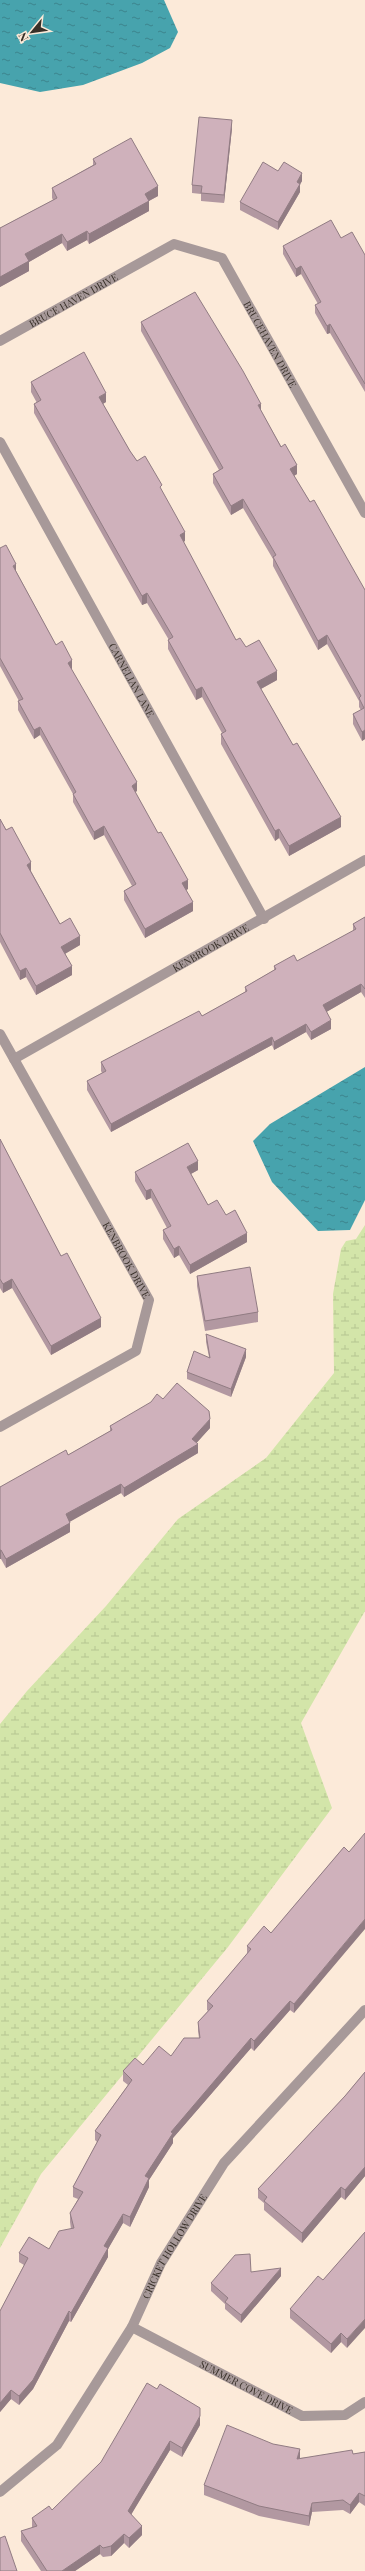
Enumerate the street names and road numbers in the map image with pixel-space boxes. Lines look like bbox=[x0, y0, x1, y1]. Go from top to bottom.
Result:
street label: BRUCE HAVEN DRIVE bbox=[26, 270, 120, 330]
street label: BRUCEHAVEN DRIVE bbox=[240, 298, 300, 390]
street label: CARNELIAN LANE bbox=[106, 640, 158, 720]
street label: KENBROOK DRIVE bbox=[170, 920, 251, 975]
street label: KENBROOK DRIVE bbox=[100, 1219, 154, 1301]
street label: CRICKET HOLLOW DRIVE bbox=[139, 2191, 210, 2301]
street label: SUMMER COVE DRIVE bbox=[197, 2357, 295, 2417]

